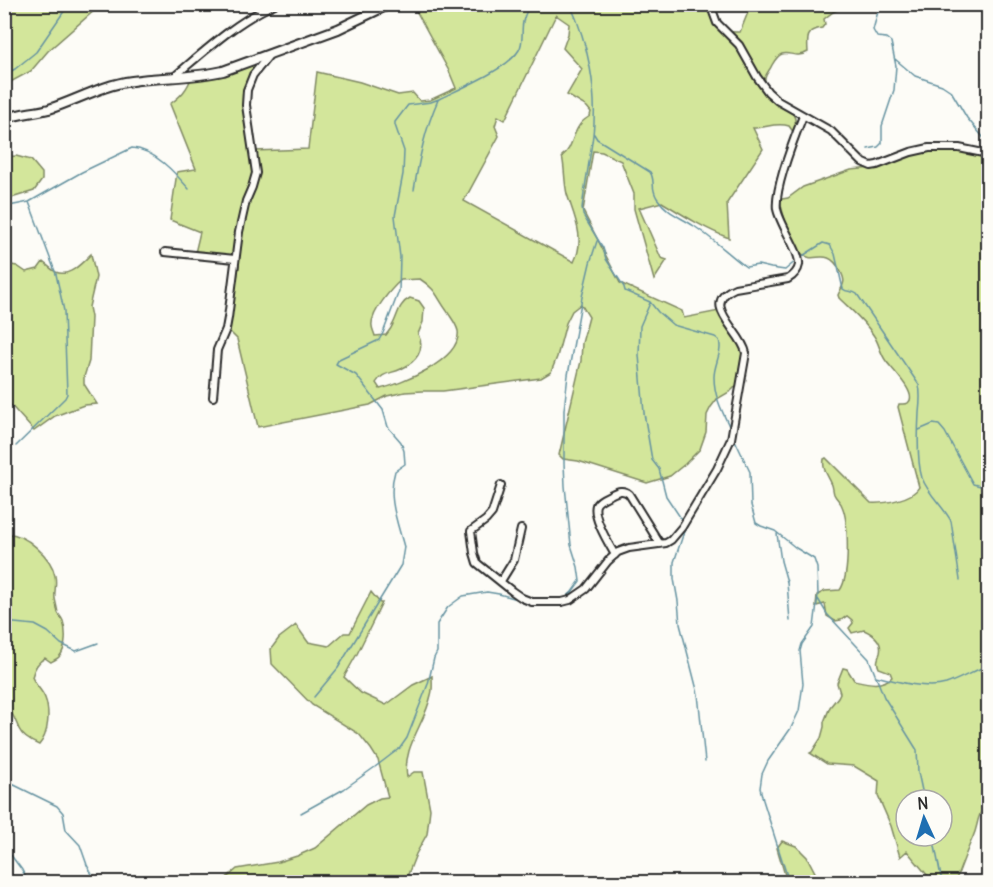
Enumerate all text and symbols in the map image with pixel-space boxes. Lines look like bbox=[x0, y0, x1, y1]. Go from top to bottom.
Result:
north arrow bbox=[894, 788, 954, 848]
text: N bbox=[917, 793, 929, 813]

